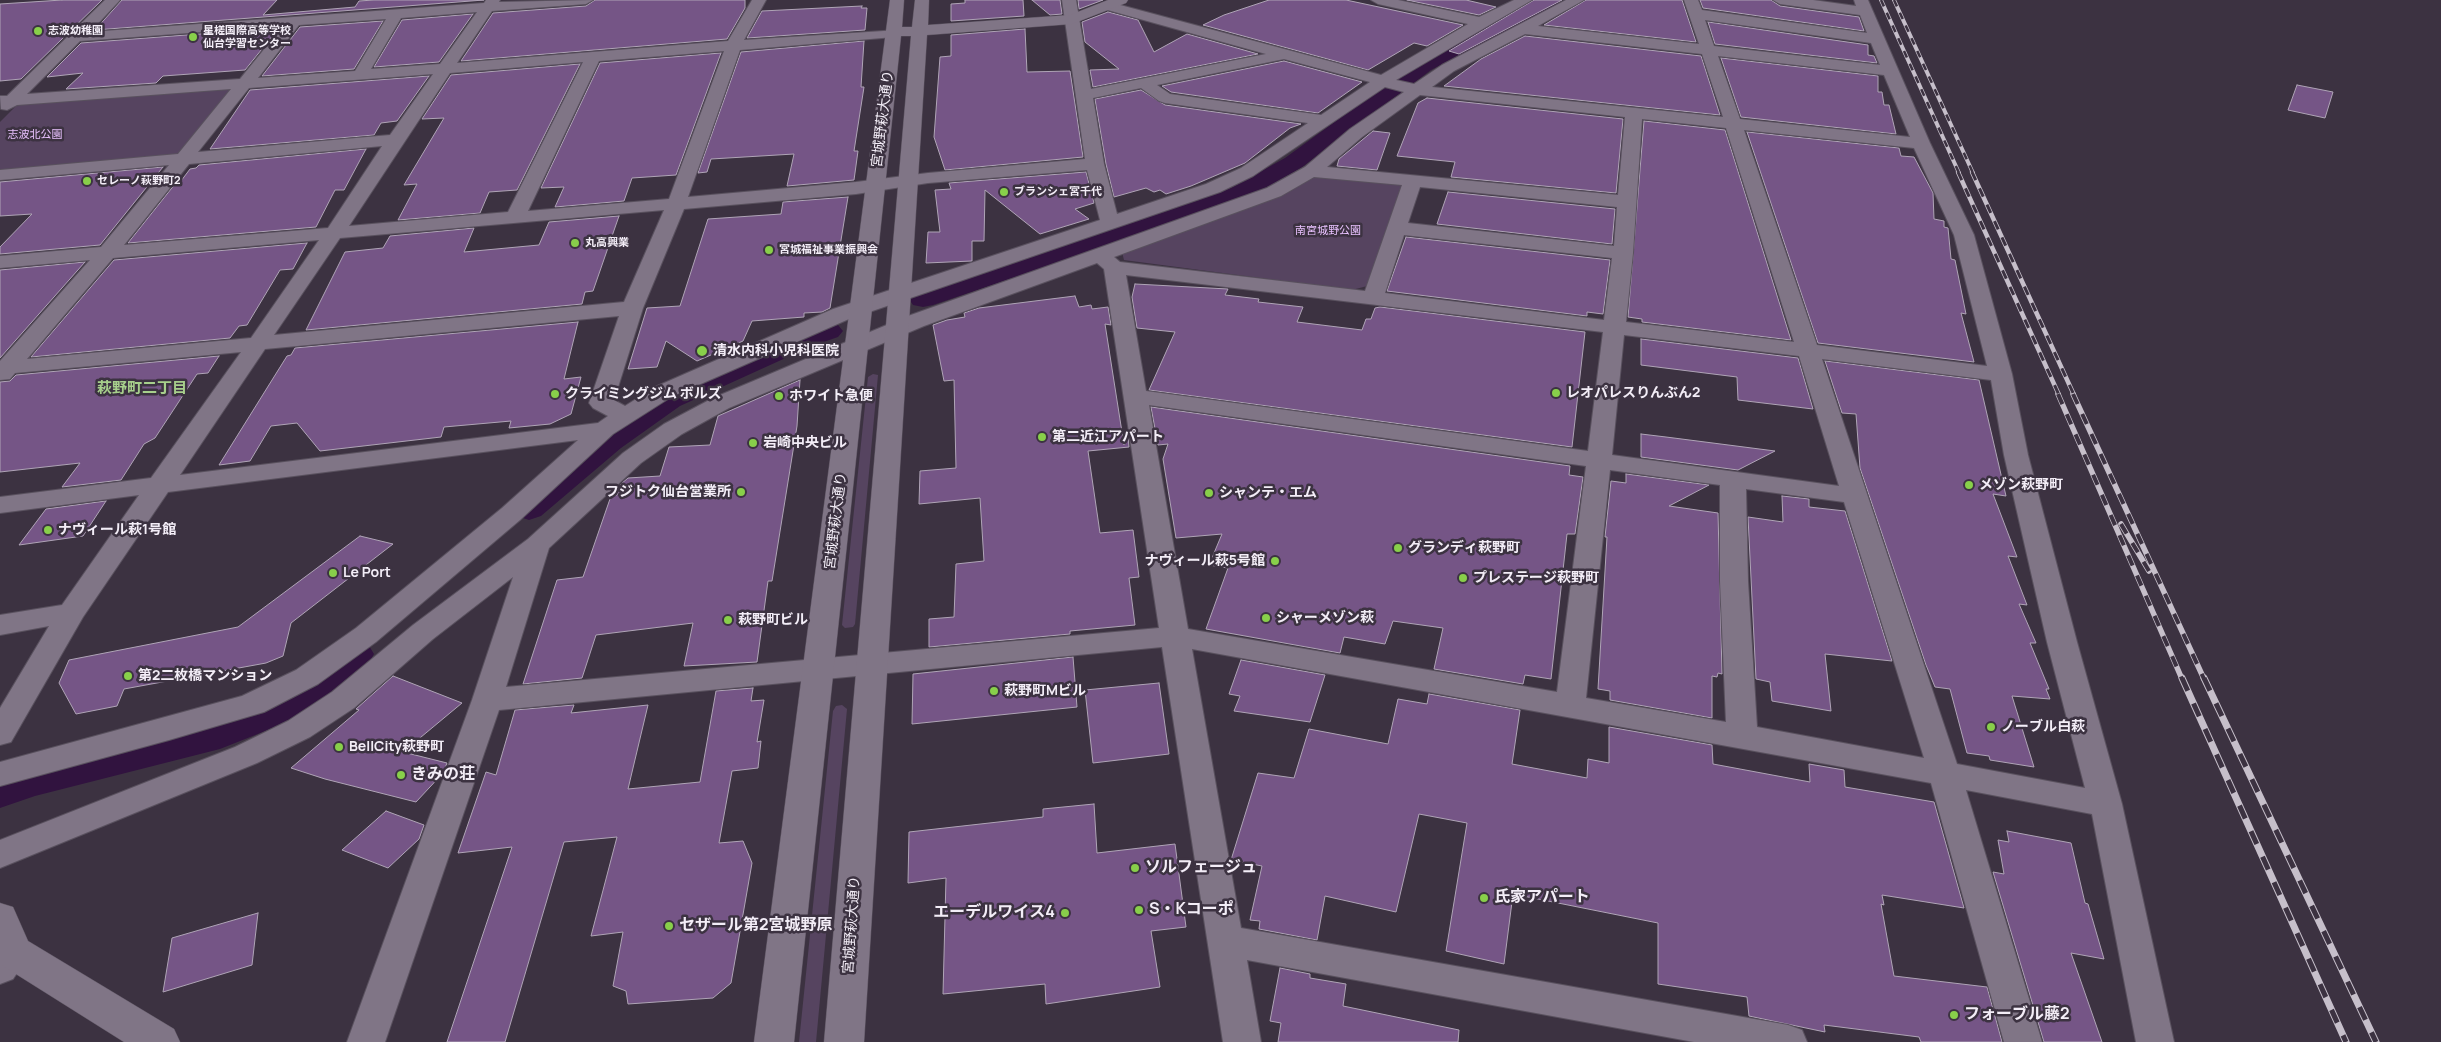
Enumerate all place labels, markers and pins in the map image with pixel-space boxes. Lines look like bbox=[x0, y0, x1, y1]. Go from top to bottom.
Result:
place label: 志波幼稚園 bbox=[48, 24, 103, 38]
place label: 星槎国際高等学校 仙台学習センター bbox=[203, 24, 291, 50]
marker: 志波幼稚園 bbox=[32, 25, 44, 37]
marker: 星槎国際高等学校 仙台学習センター bbox=[187, 31, 199, 43]
place label: セレーノ萩野町2 bbox=[97, 174, 181, 188]
marker: セレーノ萩野町2 bbox=[81, 175, 93, 187]
place label: ブランシェ宮千代 bbox=[1014, 185, 1102, 199]
marker: ブランシェ宮千代 bbox=[998, 186, 1010, 198]
place label: 丸高興業 bbox=[585, 236, 629, 250]
marker: 丸高興業 bbox=[569, 237, 581, 249]
place label: 宮城福祉事業振興会 bbox=[779, 243, 878, 257]
marker: 宮城福祉事業振興会 bbox=[763, 244, 775, 256]
place label: 清水内科小児科医院 bbox=[713, 343, 839, 359]
marker: 清水内科小児科医院 bbox=[695, 344, 709, 358]
place label: レオパレスりんぶん2 bbox=[1566, 385, 1700, 401]
place label: クライミングジム ボルズ bbox=[565, 386, 722, 402]
marker: レオパレスりんぶん2 bbox=[1550, 387, 1562, 399]
marker: クライミングジム ボルズ bbox=[549, 388, 561, 400]
place label: ホワイト急便 bbox=[789, 388, 873, 404]
marker: ホワイト急便 bbox=[773, 390, 785, 402]
place label: 第二近江アパート bbox=[1052, 429, 1164, 445]
marker: 第二近江アパート bbox=[1036, 431, 1048, 443]
place label: 岩崎中央ビル bbox=[763, 435, 847, 451]
marker: 岩崎中央ビル bbox=[747, 437, 759, 449]
place label: メゾン萩野町 bbox=[1979, 477, 2063, 493]
marker: メゾン萩野町 bbox=[1963, 479, 1975, 491]
place label: フジトク仙台営業所 bbox=[605, 484, 731, 500]
place label: シャンテ・エム bbox=[1219, 485, 1317, 501]
marker: フジトク仙台営業所 bbox=[735, 486, 747, 498]
marker: シャンテ・エム bbox=[1203, 487, 1215, 499]
place label: ナヴィール萩1号館 bbox=[58, 522, 176, 538]
marker: ナヴィール萩1号館 bbox=[42, 524, 54, 536]
place label: グランディ萩野町 bbox=[1408, 540, 1520, 556]
marker: グランディ萩野町 bbox=[1392, 542, 1404, 554]
place label: ナヴィール萩5号館 bbox=[1145, 553, 1265, 569]
marker: ナヴィール萩5号館 bbox=[1269, 555, 1281, 567]
place label: Le Port bbox=[343, 565, 391, 581]
marker: Le Port bbox=[327, 567, 339, 579]
place label: プレステージ萩野町 bbox=[1473, 570, 1599, 586]
marker: プレステージ萩野町 bbox=[1457, 572, 1469, 584]
place label: シャーメゾン萩 bbox=[1276, 610, 1374, 626]
place label: 萩野町ビル bbox=[738, 612, 808, 628]
marker: シャーメゾン萩 bbox=[1260, 612, 1272, 624]
marker: 萩野町ビル bbox=[722, 614, 734, 626]
place label: 第2二枚橋マンション bbox=[138, 668, 272, 684]
marker: 第2二枚橋マンション bbox=[122, 670, 134, 682]
place label: 萩野町Mビル bbox=[1004, 683, 1086, 699]
marker: 萩野町Mビル bbox=[988, 685, 1000, 697]
place label: ノーブル白萩 bbox=[2001, 719, 2085, 735]
marker: ノーブル白萩 bbox=[1985, 721, 1997, 733]
place label: BellCity萩野町 bbox=[349, 739, 444, 755]
marker: BellCity萩野町 bbox=[333, 741, 345, 753]
place label: きみの荘 bbox=[411, 765, 475, 785]
marker: きみの荘 bbox=[395, 769, 407, 781]
place label: ソルフェージュ bbox=[1145, 858, 1257, 878]
marker: ソルフェージュ bbox=[1129, 862, 1141, 874]
place label: 氏家アパート bbox=[1494, 888, 1590, 908]
marker: 氏家アパート bbox=[1478, 892, 1490, 904]
place label: S・Kコーポ bbox=[1149, 900, 1234, 920]
place label: エーデルワイス4 bbox=[933, 903, 1055, 923]
marker: S・Kコーポ bbox=[1133, 904, 1145, 916]
marker: エーデルワイス4 bbox=[1059, 907, 1071, 919]
place label: セザール第2宮城野原 bbox=[679, 916, 833, 936]
marker: セザール第2宮城野原 bbox=[663, 920, 675, 932]
place label: フォーブル藤2 bbox=[1964, 1005, 2070, 1025]
marker: フォーブル藤2 bbox=[1948, 1009, 1960, 1021]

